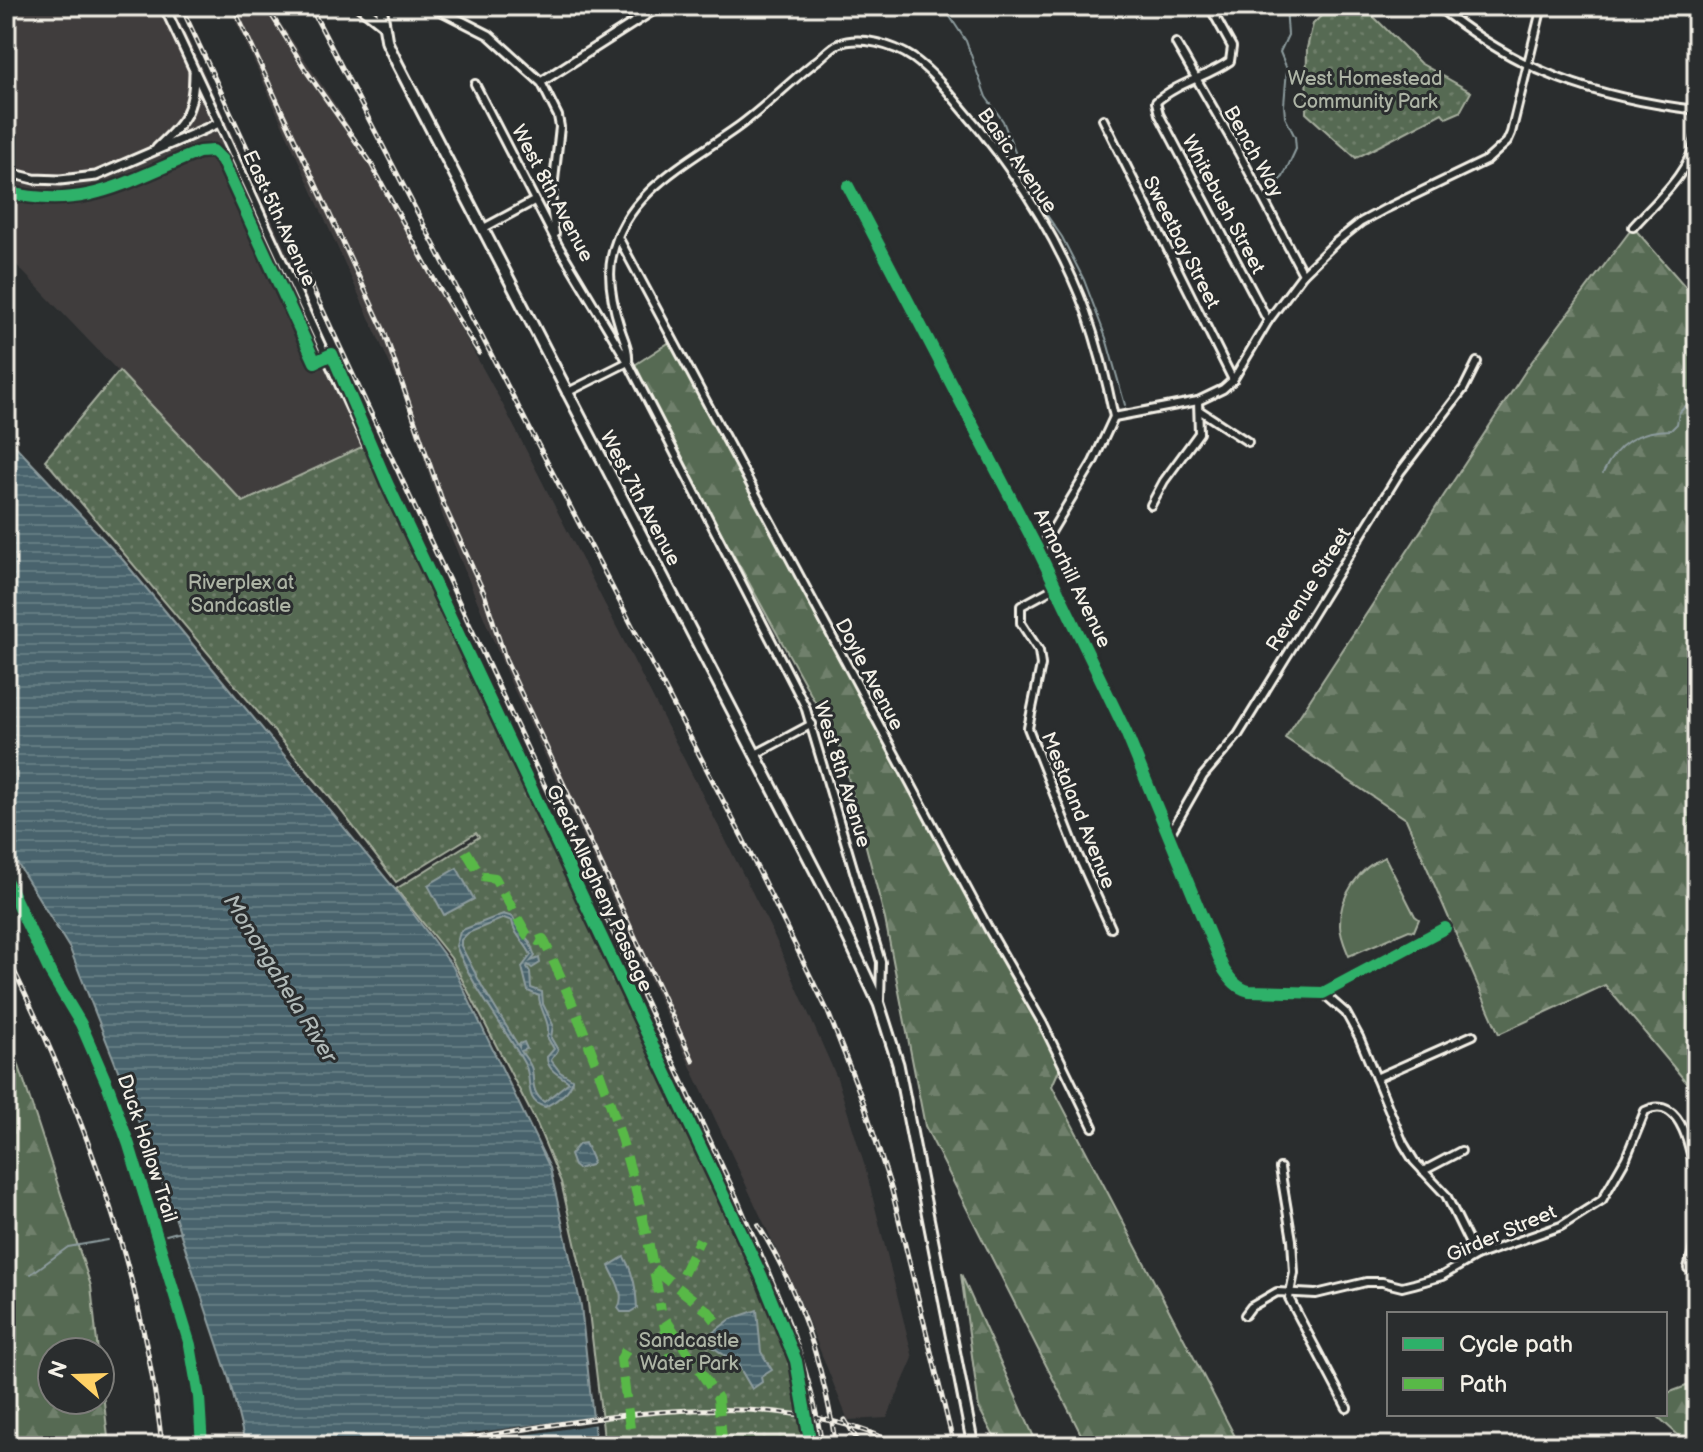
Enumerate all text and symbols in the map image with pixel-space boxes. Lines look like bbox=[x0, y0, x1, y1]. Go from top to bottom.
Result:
park label: West Homestead Community Park bbox=[1288, 67, 1442, 114]
street label: Bench Way bbox=[1218, 102, 1288, 201]
street label: Basic Avenue bbox=[972, 103, 1062, 218]
street label: West 8th Avenue bbox=[506, 121, 598, 266]
street label: Whitebush Street bbox=[1176, 131, 1270, 278]
street label: East 5th Avenue bbox=[237, 147, 321, 290]
street label: Sweetbay Street bbox=[1137, 172, 1225, 313]
street label: West 7th Avenue bbox=[594, 427, 686, 570]
street label: Armorhill Avenue bbox=[1028, 505, 1116, 652]
street label: Revenue Street bbox=[1261, 523, 1356, 656]
park label: Riverplex at Sandcastle bbox=[188, 571, 294, 618]
street label: Doyle Avenue bbox=[830, 614, 909, 735]
street label: West 8th Avenue bbox=[808, 698, 876, 851]
street label: Mestaland Avenue bbox=[1036, 729, 1120, 892]
street label: Great Allegheny Passage bbox=[540, 781, 658, 996]
water label: Monongahela River bbox=[217, 890, 344, 1070]
street label: Duck Hollow Trail bbox=[112, 1071, 182, 1225]
street label: Girder Street bbox=[1443, 1200, 1560, 1268]
legend bbox=[1387, 1312, 1667, 1416]
park label: Sandcastle Water Park bbox=[639, 1329, 739, 1376]
text: Cycle path bbox=[1459, 1330, 1573, 1359]
north arrow bbox=[36, 1336, 116, 1416]
text: N bbox=[43, 1357, 74, 1382]
text: Path bbox=[1459, 1370, 1507, 1399]

